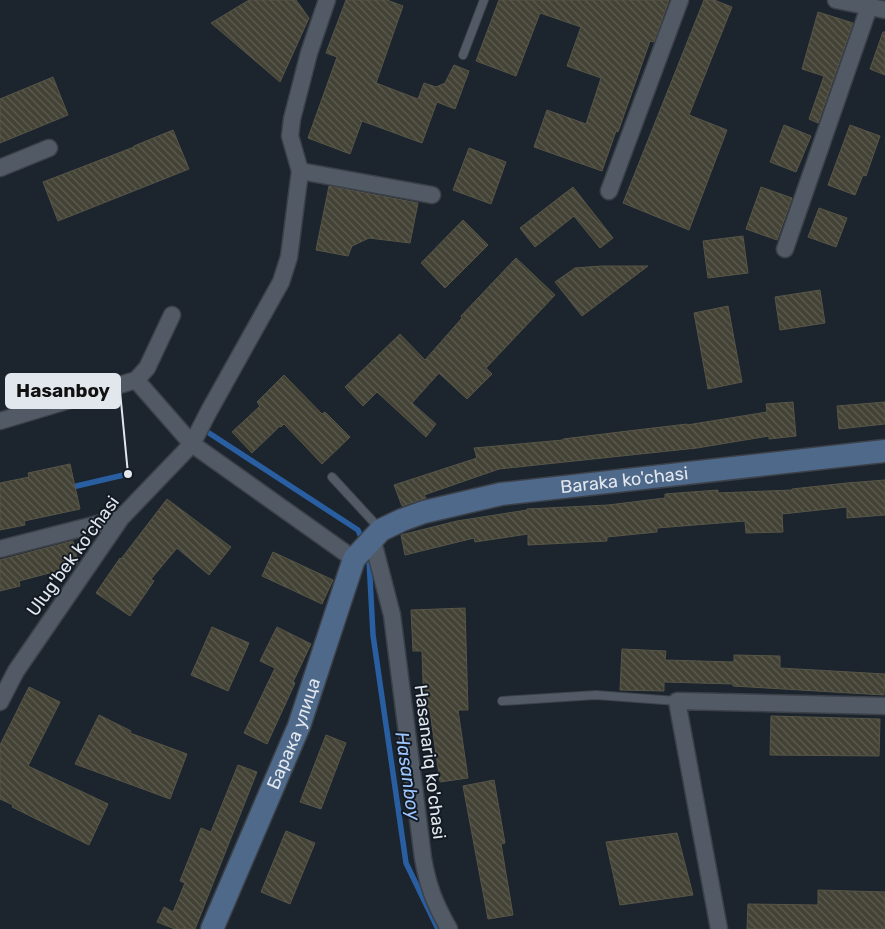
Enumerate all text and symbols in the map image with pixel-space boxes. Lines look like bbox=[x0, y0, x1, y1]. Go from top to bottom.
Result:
callout: Hasanboy bbox=[6, 374, 120, 408]
text: Hasanboy bbox=[16, 379, 111, 402]
street label: Baraka ko'chasi bbox=[559, 462, 689, 498]
street label: Ulug'bek ko'chasi bbox=[22, 492, 124, 620]
street label: Барака улица bbox=[262, 675, 325, 793]
street label: Hasanariq ko'chasi bbox=[410, 683, 450, 841]
water label: Hasanboy bbox=[390, 730, 426, 822]

